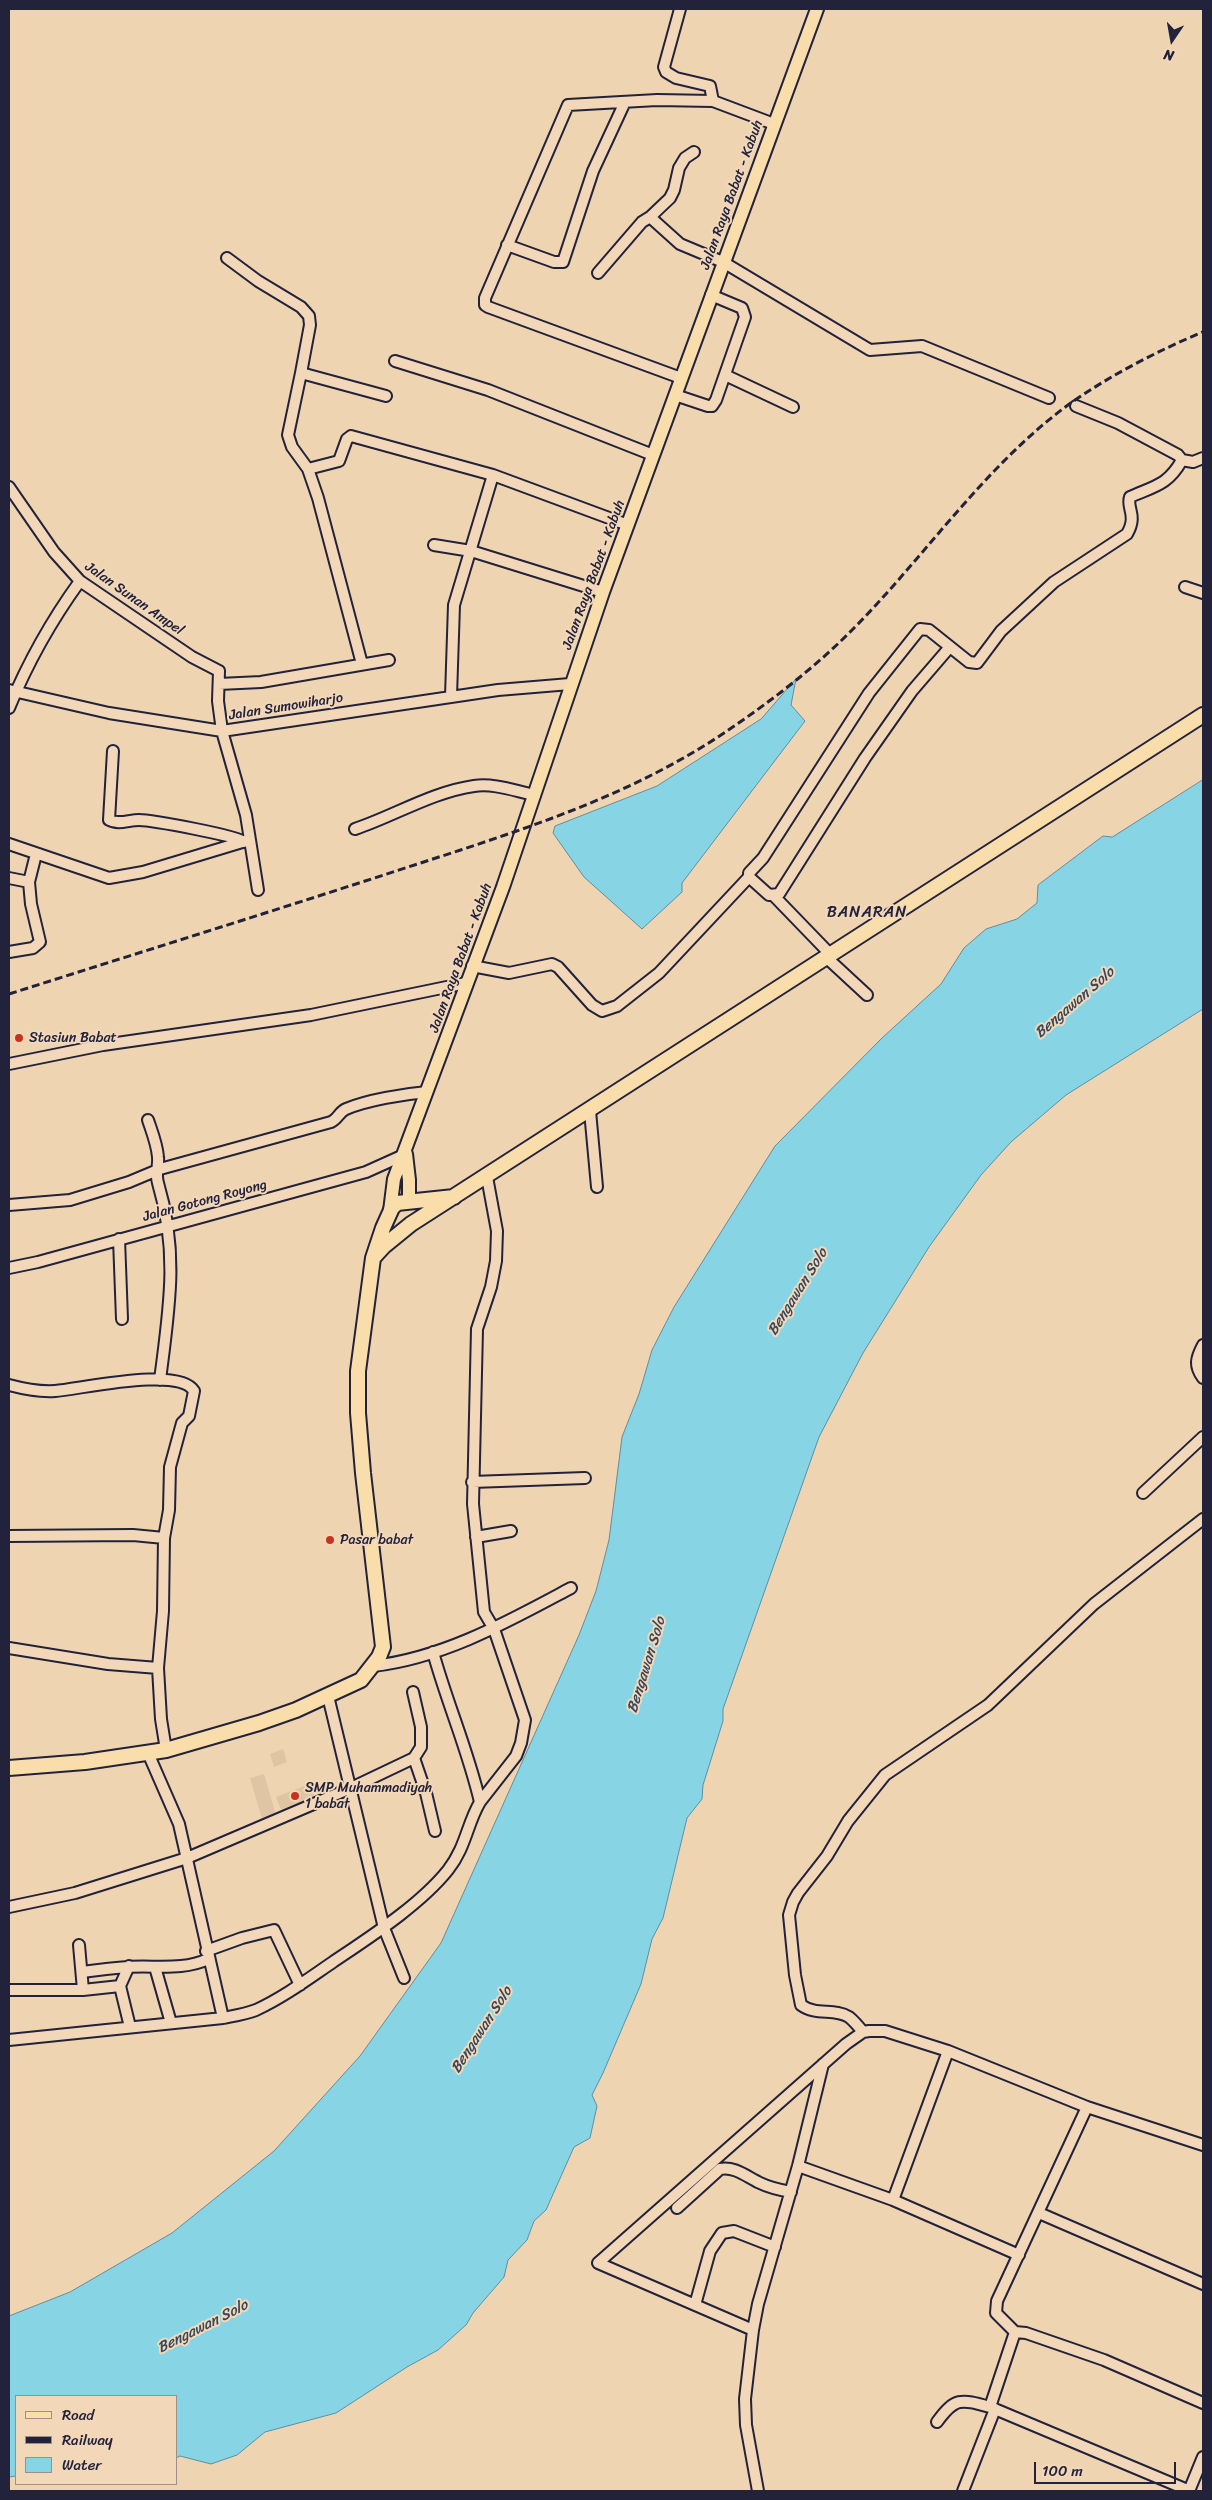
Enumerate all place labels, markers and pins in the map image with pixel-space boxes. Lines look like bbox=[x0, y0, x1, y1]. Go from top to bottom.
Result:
place label: Stasiun Babat bbox=[29, 1030, 117, 1046]
marker: Stasiun Babat bbox=[13, 1032, 25, 1044]
place label: Pasar babat bbox=[340, 1532, 413, 1548]
marker: Pasar babat bbox=[324, 1534, 336, 1546]
place label: SMP Muhammadiyah 1 babat bbox=[305, 1780, 432, 1812]
marker: SMP Muhammadiyah 1 babat bbox=[289, 1790, 301, 1802]

